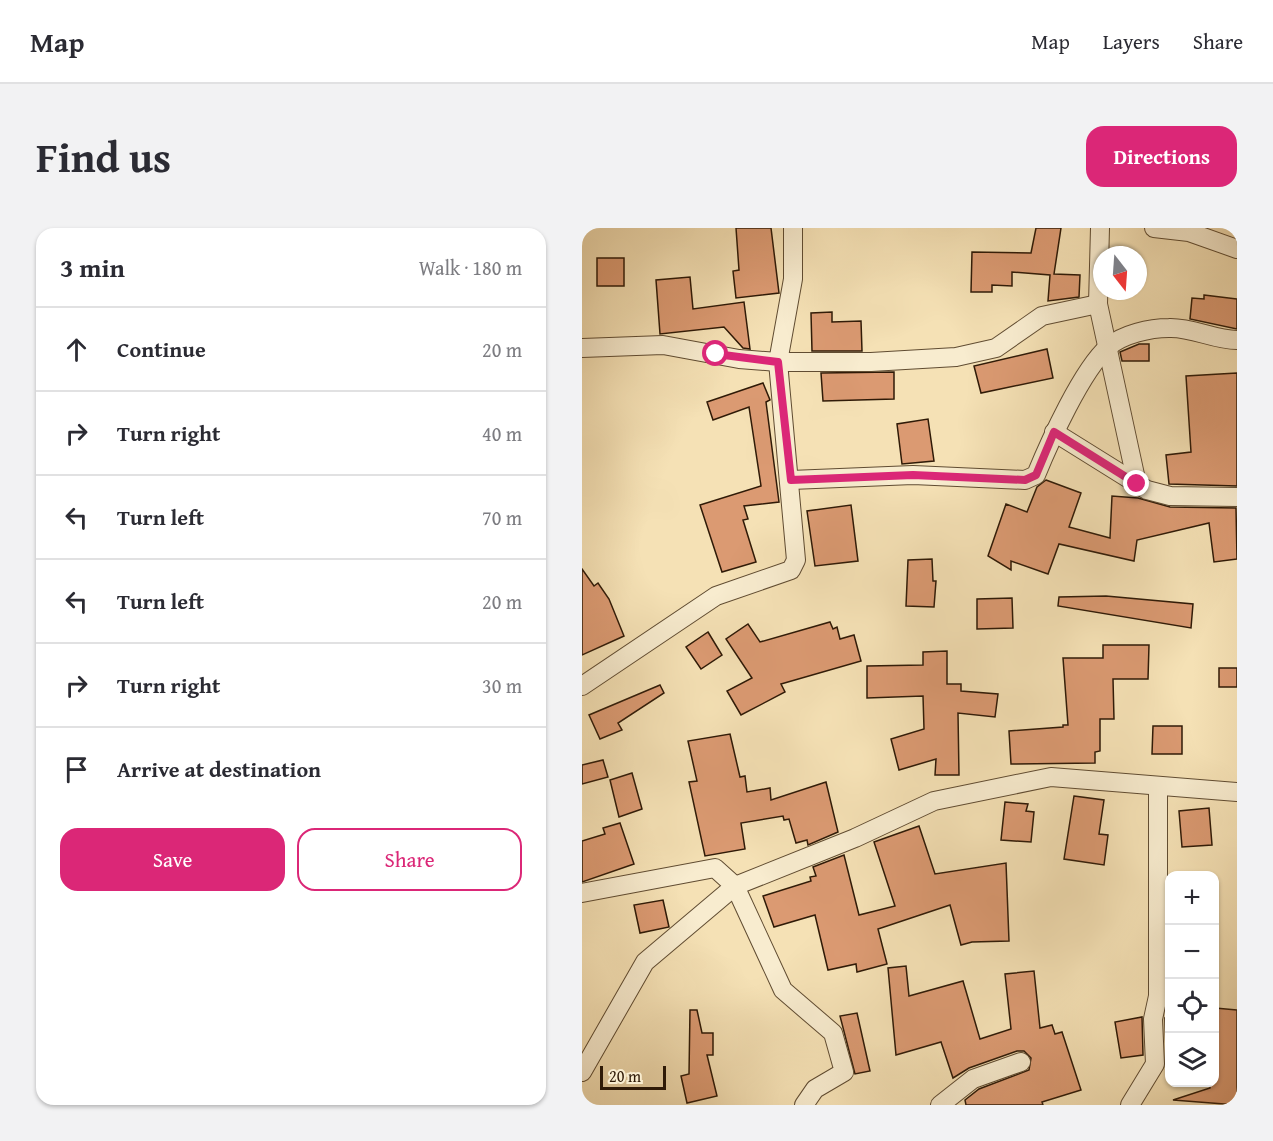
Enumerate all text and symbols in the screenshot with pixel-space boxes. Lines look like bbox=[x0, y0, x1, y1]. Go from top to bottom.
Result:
text: Map bbox=[30, 21, 84, 62]
text: Map bbox=[1031, 26, 1070, 57]
text: Layers bbox=[1103, 26, 1160, 57]
text: Share bbox=[1193, 26, 1243, 57]
text: Find us bbox=[36, 126, 171, 187]
button: Directions bbox=[1086, 126, 1237, 187]
north arrow bbox=[1093, 246, 1147, 300]
text: 3 min bbox=[60, 248, 125, 287]
text: Walk · 180 m bbox=[419, 253, 522, 282]
icon: ahead bbox=[60, 333, 93, 366]
text: Continue bbox=[117, 333, 206, 365]
text: 20 m bbox=[482, 335, 522, 364]
route start bbox=[702, 340, 728, 366]
icon: right bbox=[60, 417, 93, 450]
text: Turn right bbox=[117, 417, 220, 449]
text: 40 m bbox=[482, 419, 522, 448]
route end bbox=[1123, 470, 1149, 496]
icon: left bbox=[60, 501, 93, 534]
text: Turn left bbox=[117, 501, 204, 533]
text: 70 m bbox=[482, 503, 522, 532]
icon: left bbox=[60, 585, 93, 618]
text: Turn left bbox=[117, 585, 204, 617]
text: 20 m bbox=[482, 587, 522, 616]
icon: right bbox=[60, 669, 93, 702]
text: Turn right bbox=[117, 669, 220, 701]
text: 30 m bbox=[482, 671, 522, 700]
icon: arrive bbox=[60, 753, 93, 786]
text: Arrive at destination bbox=[117, 753, 321, 785]
button: Save bbox=[60, 828, 285, 891]
button: Share bbox=[297, 828, 522, 891]
map controls bbox=[1165, 871, 1219, 1087]
button: + bbox=[1165, 871, 1219, 925]
button: − bbox=[1165, 925, 1219, 979]
button: locate bbox=[1165, 979, 1219, 1033]
button: layers bbox=[1165, 1033, 1219, 1087]
scale bar bbox=[600, 1063, 666, 1090]
text: 20 m bbox=[609, 1064, 641, 1088]

